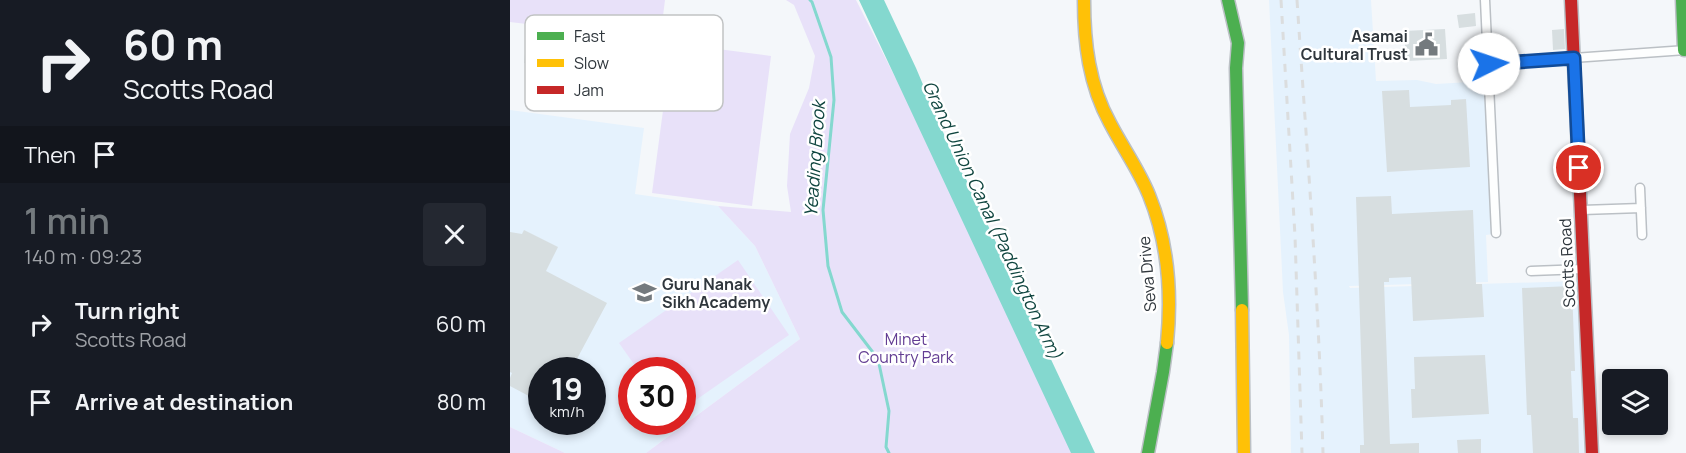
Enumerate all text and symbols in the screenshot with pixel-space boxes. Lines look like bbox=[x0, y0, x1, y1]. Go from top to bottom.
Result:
text: 60 m bbox=[123, 15, 223, 73]
legend bbox=[525, 15, 723, 111]
icon: right bbox=[24, 24, 102, 102]
text: Fast bbox=[574, 25, 605, 47]
place label: Asamai Cultural Trust bbox=[1301, 25, 1408, 65]
public building icon: Asamai Cultural Trust bbox=[1413, 32, 1439, 58]
position arrow bbox=[1457, 32, 1521, 96]
text: Slow bbox=[574, 52, 609, 74]
text: Scotts Road bbox=[123, 70, 274, 107]
water label: Grand Union Canal (Paddington Arm) bbox=[918, 76, 1068, 363]
text: Jam bbox=[574, 79, 604, 101]
water label: Yeading Brook bbox=[798, 97, 830, 218]
icon: arrive bbox=[88, 138, 121, 171]
text: Then bbox=[24, 140, 76, 170]
pin bbox=[1553, 142, 1604, 193]
icon: arrive bbox=[1562, 151, 1595, 184]
text: 1 min bbox=[24, 196, 110, 245]
button: close bbox=[423, 203, 486, 266]
street label: Scotts Road bbox=[1554, 218, 1580, 308]
street label: Seva Drive bbox=[1133, 235, 1161, 313]
text: 140 m · 09:23 bbox=[24, 243, 142, 270]
place label: Guru Nanak Sikh Academy bbox=[662, 273, 770, 313]
school or university icon: Guru Nanak Sikh Academy bbox=[631, 280, 657, 306]
text: Turn right bbox=[75, 296, 180, 326]
icon: right bbox=[24, 308, 57, 341]
text: 60 m bbox=[436, 309, 486, 339]
text: Scotts Road bbox=[75, 326, 187, 353]
park label: Minet Country Park bbox=[858, 328, 955, 368]
speed limit sign: 30 bbox=[618, 357, 696, 435]
text: 19 bbox=[551, 368, 583, 409]
map controls bbox=[1602, 369, 1668, 435]
button: layers bbox=[1602, 369, 1668, 435]
icon: arrive bbox=[24, 386, 57, 419]
text: Arrive at destination bbox=[75, 387, 293, 417]
text: 80 m bbox=[437, 387, 486, 417]
text: km/h bbox=[550, 401, 584, 422]

